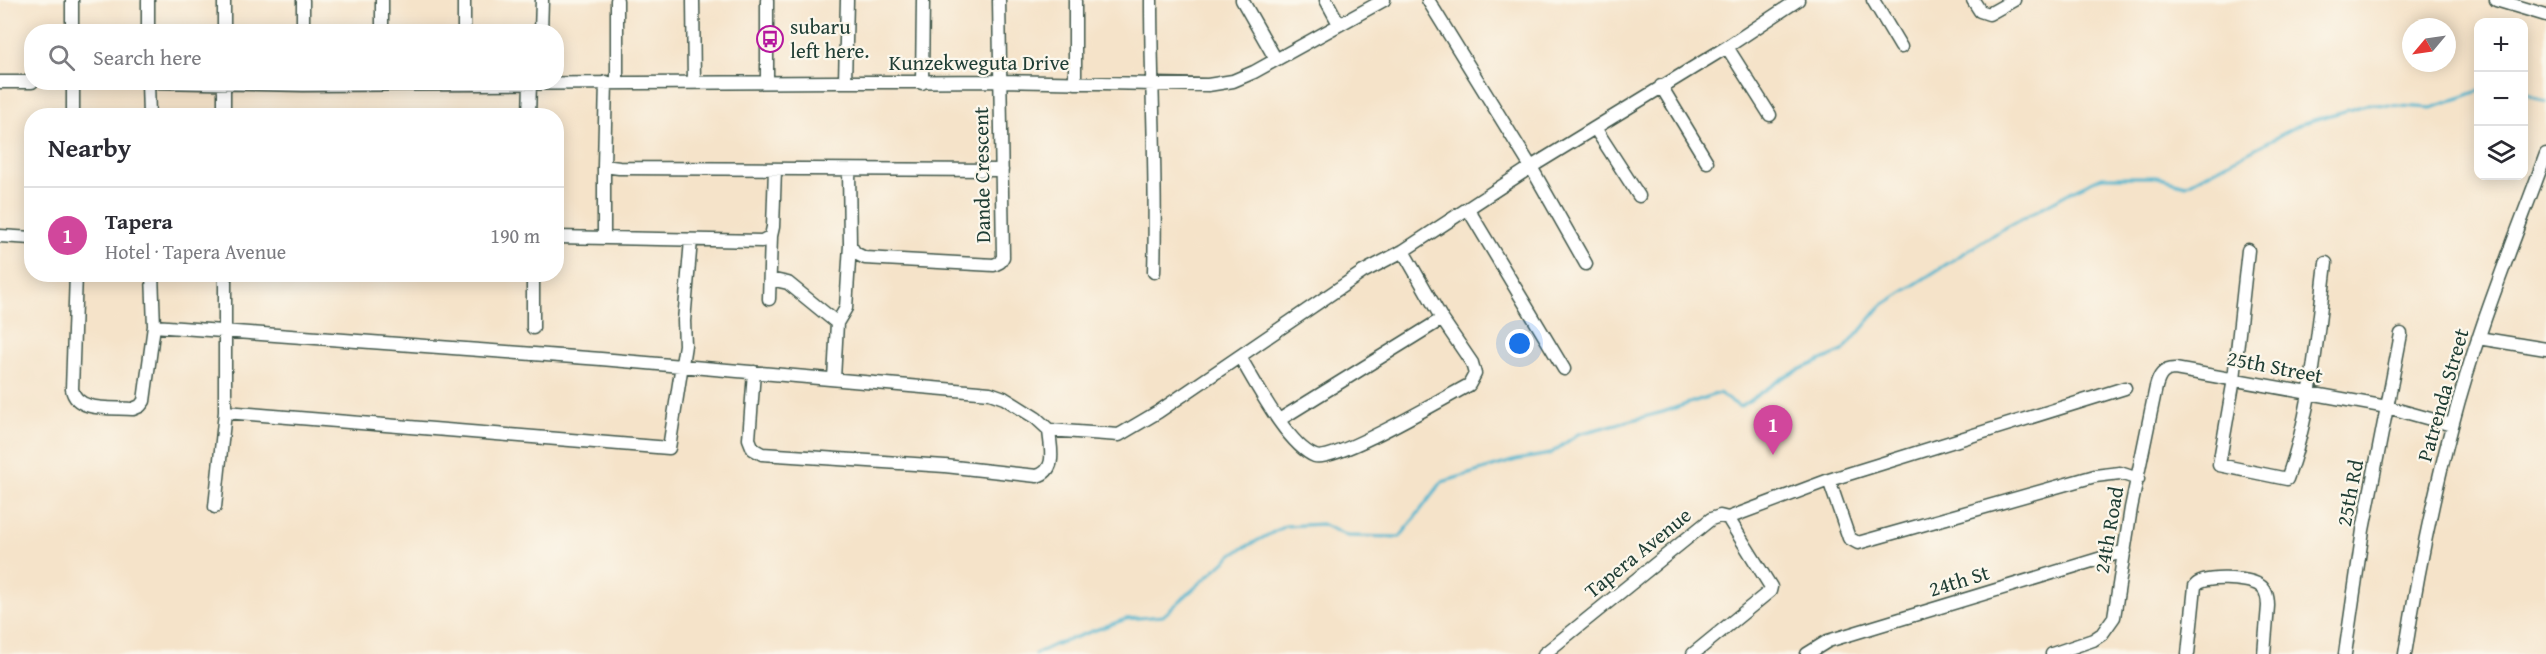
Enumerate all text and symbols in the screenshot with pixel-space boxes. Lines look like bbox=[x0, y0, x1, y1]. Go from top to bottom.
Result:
place label: subaru left here. bbox=[790, 11, 869, 66]
north arrow bbox=[2402, 18, 2456, 72]
map controls bbox=[2474, 18, 2528, 180]
button: + bbox=[2474, 18, 2528, 72]
search box bbox=[24, 24, 564, 90]
bus stop icon: subaru left here. bbox=[755, 24, 785, 54]
icon: search bbox=[45, 41, 78, 74]
text: Search here bbox=[93, 41, 202, 73]
street label: Kunzekweguta Drive bbox=[889, 47, 1069, 78]
button: − bbox=[2474, 72, 2528, 126]
street label: Dande Crescent bbox=[965, 106, 998, 244]
button: layers bbox=[2474, 126, 2528, 180]
text: Nearby bbox=[48, 128, 131, 167]
text: Tapera bbox=[105, 205, 173, 237]
text: 1 bbox=[62, 221, 73, 250]
text: 190 m bbox=[490, 221, 540, 250]
text: Hotel · Tapera Avenue bbox=[105, 237, 286, 266]
street label: Patrenda Street bbox=[2409, 324, 2477, 465]
your location bbox=[1505, 329, 1534, 358]
street label: 25th Street bbox=[2224, 342, 2326, 391]
pin: 1 bbox=[1754, 406, 1792, 455]
street label: 25th Rd bbox=[2328, 456, 2371, 529]
street label: 24th Road bbox=[2086, 483, 2132, 576]
street label: Tapera Avenue bbox=[1578, 500, 1698, 605]
street label: 24th St bbox=[1925, 557, 1993, 604]

